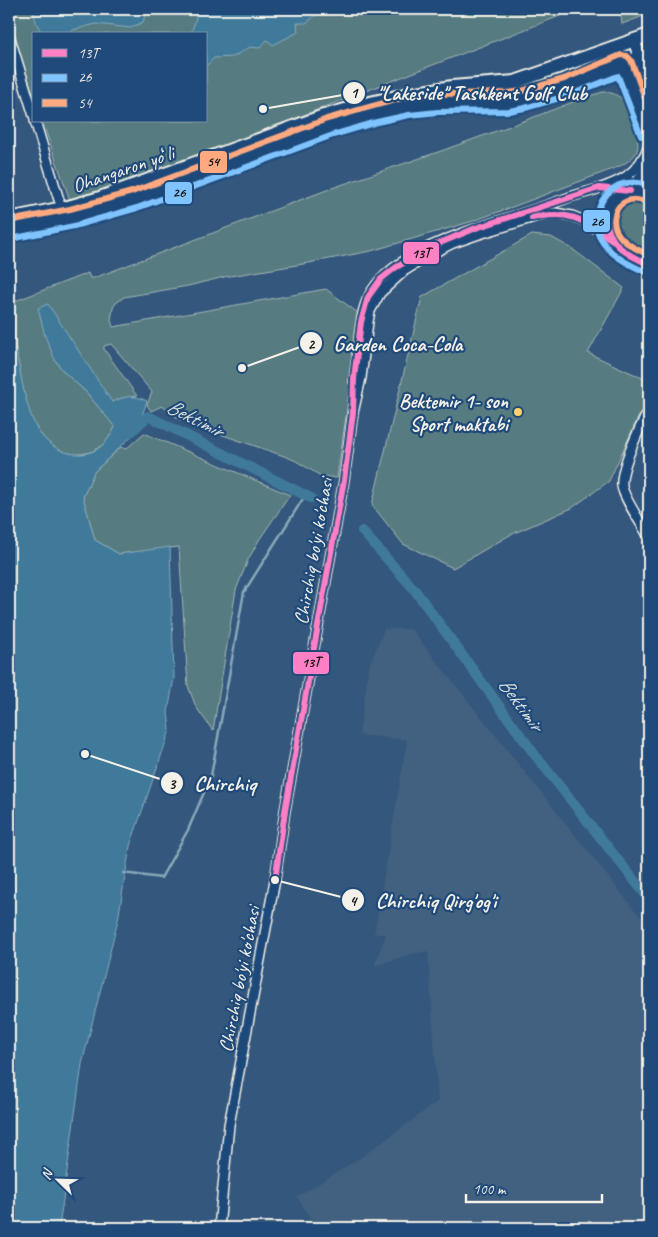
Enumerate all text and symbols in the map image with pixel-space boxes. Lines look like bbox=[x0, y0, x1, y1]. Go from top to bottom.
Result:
legend bbox=[32, 32, 208, 122]
text: 13Т bbox=[78, 44, 102, 63]
text: 26 bbox=[78, 68, 93, 87]
callout: "Lakeside" Tashkent Golf Club bbox=[342, 75, 597, 111]
text: "Lakeside" Tashkent Golf Club bbox=[377, 80, 589, 106]
text: 1 bbox=[351, 84, 360, 103]
text: 54 bbox=[78, 94, 93, 113]
street label: Ohangaron yoʻli bbox=[69, 140, 179, 199]
line badge: 54 bbox=[199, 150, 228, 174]
text: 54 bbox=[207, 153, 221, 170]
line badge: 26 bbox=[164, 181, 193, 205]
text: 26 bbox=[173, 184, 187, 201]
line badge: 26 bbox=[582, 209, 611, 233]
text: 26 bbox=[591, 213, 605, 230]
line badge: 13Т bbox=[402, 241, 440, 265]
text: 13Т bbox=[411, 245, 434, 262]
callout: Garden Coca-Cola bbox=[299, 325, 472, 361]
text: Garden Coca-Cola bbox=[334, 331, 464, 357]
text: 2 bbox=[308, 335, 316, 354]
place label: Bektemir 1- son Sport maktabi bbox=[399, 389, 511, 437]
water label: Bektimir bbox=[163, 393, 231, 445]
marker: Bektemir 1- son Sport maktabi bbox=[512, 406, 524, 418]
street label: Chirchiq bo'yi ko'chasi bbox=[288, 474, 339, 626]
line badge: 13Т bbox=[292, 651, 330, 675]
text: 13Т bbox=[301, 654, 324, 671]
water label: Bektimir bbox=[493, 672, 552, 739]
callout: Chirchiq bbox=[160, 765, 266, 801]
text: Chirchiq bbox=[194, 771, 259, 797]
text: 3 bbox=[169, 775, 177, 794]
callout: Chirchiq Qirg'og'i bbox=[341, 882, 507, 918]
text: Chirchiq Qirg'og'i bbox=[376, 888, 499, 914]
text: 4 bbox=[350, 892, 359, 911]
street label: Chirchiq bo'yi ko'chasi bbox=[213, 902, 266, 1054]
north arrow bbox=[32, 1154, 82, 1204]
text: N bbox=[37, 1166, 57, 1182]
scale bar bbox=[466, 1172, 602, 1204]
text: 100 m bbox=[473, 1180, 507, 1199]

